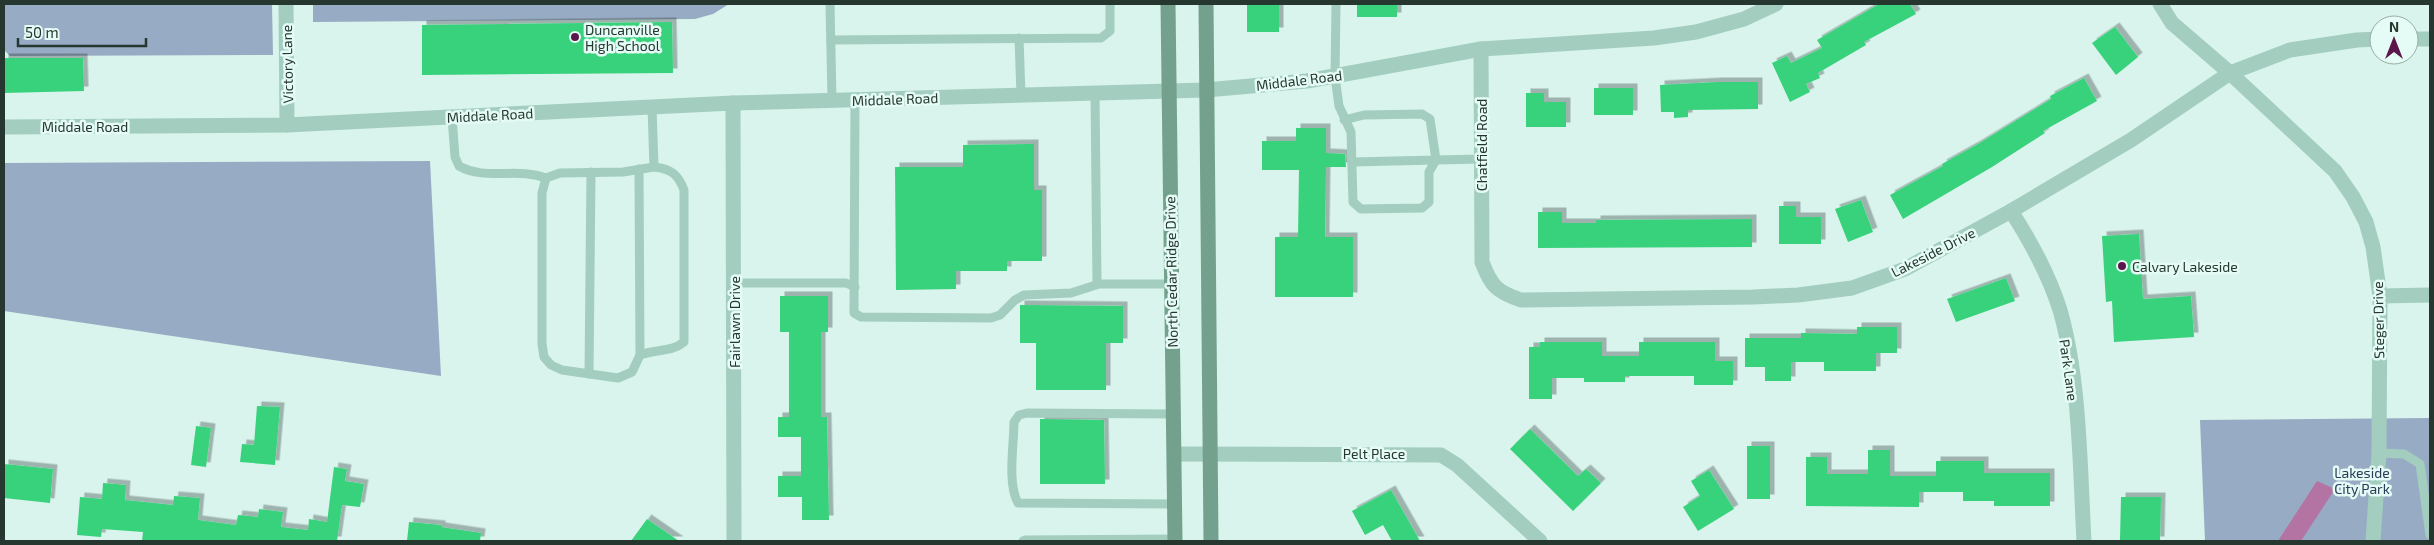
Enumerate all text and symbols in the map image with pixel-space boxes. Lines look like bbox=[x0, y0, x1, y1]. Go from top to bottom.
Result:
scale bar bbox=[18, 15, 145, 47]
north arrow bbox=[2369, 15, 2419, 65]
text: N bbox=[2389, 18, 2399, 35]
place label: Duncanville High School bbox=[585, 21, 661, 54]
text: 50 m bbox=[25, 23, 59, 41]
street label: Victory Lane bbox=[278, 25, 296, 103]
marker: Duncanville High School bbox=[569, 31, 581, 43]
street label: Middale Road bbox=[1255, 66, 1343, 94]
street label: Middale Road bbox=[851, 89, 939, 109]
street label: Chatfield Road bbox=[1473, 99, 1490, 191]
street label: Middale Road bbox=[446, 104, 534, 126]
street label: Middale Road bbox=[42, 118, 128, 135]
street label: North Cedar Ridge Drive bbox=[1161, 196, 1181, 348]
street label: Lakeside Drive bbox=[1888, 224, 1978, 280]
place label: Calvary Lakeside bbox=[2132, 258, 2238, 275]
marker: Calvary Lakeside bbox=[2116, 260, 2128, 272]
street label: Fairlawn Drive bbox=[726, 276, 743, 368]
street label: Steger Drive bbox=[2369, 281, 2387, 359]
street label: Park Lane bbox=[2056, 338, 2082, 402]
street label: Pelt Place bbox=[1343, 445, 1405, 462]
park label: Lakeside City Park bbox=[2334, 464, 2390, 497]

